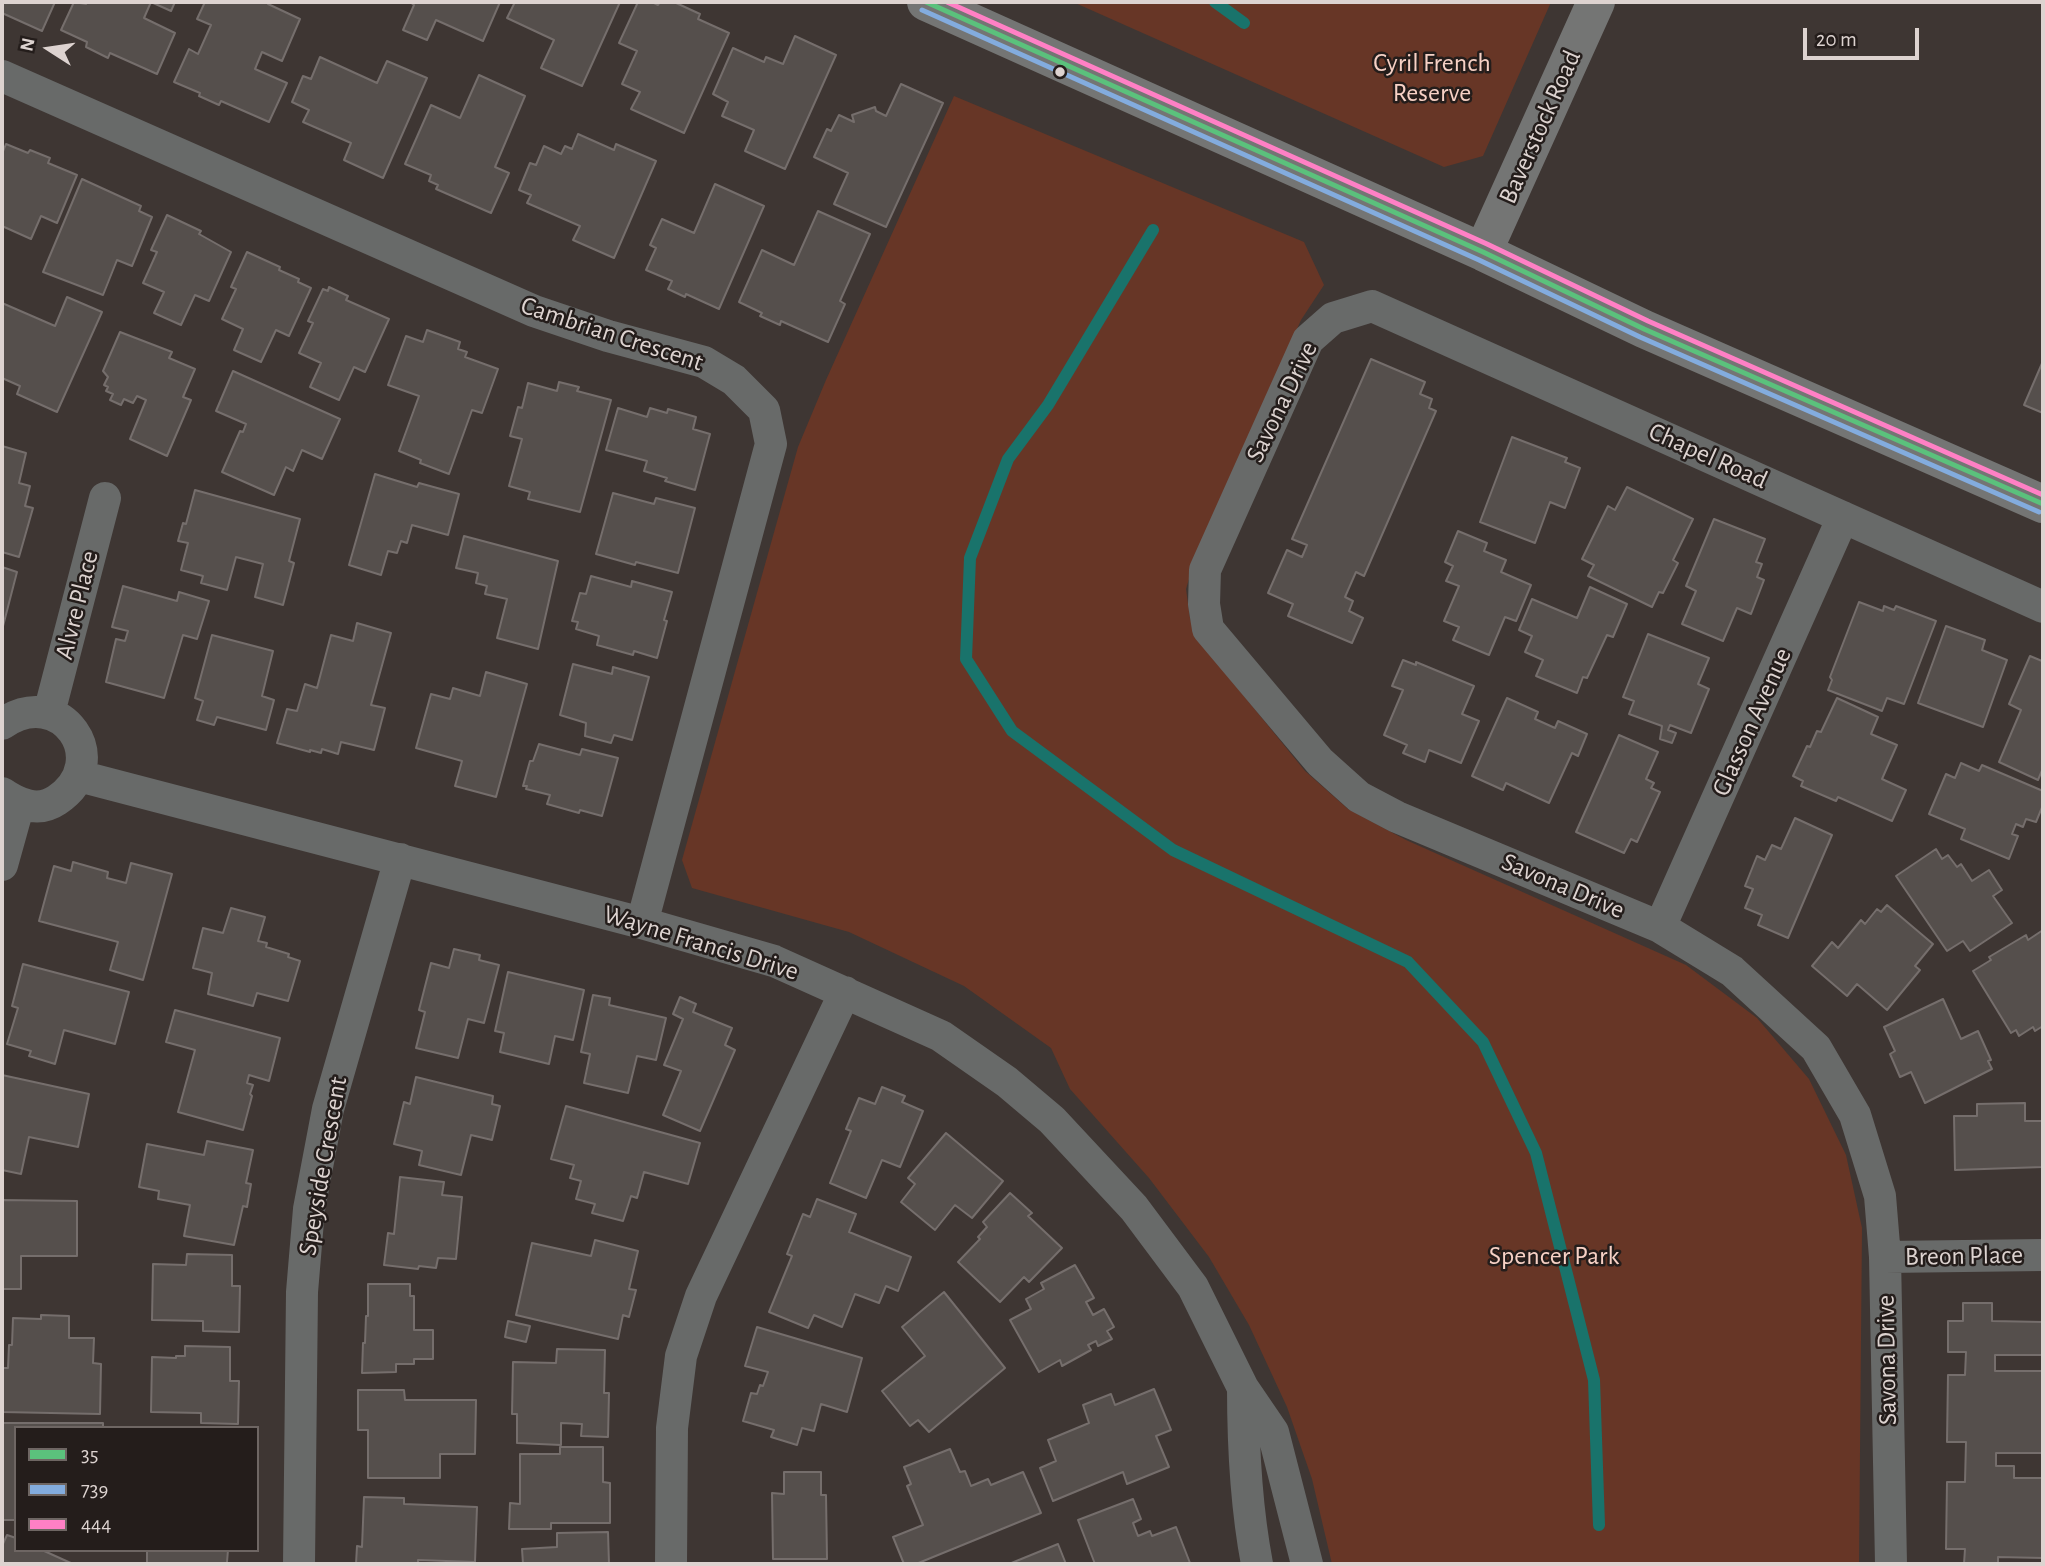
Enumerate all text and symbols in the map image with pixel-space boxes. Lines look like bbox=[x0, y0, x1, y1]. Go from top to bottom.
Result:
north arrow bbox=[14, 14, 84, 84]
scale bar bbox=[1807, 14, 1923, 58]
text: 20 m bbox=[1816, 29, 1857, 50]
text: N bbox=[17, 36, 39, 53]
street label: Baverstock Road bbox=[1492, 45, 1588, 209]
park label: Cyril French Reserve bbox=[1373, 47, 1491, 108]
unlabelled marker bbox=[1053, 65, 1067, 79]
street label: Cambrian Crescent bbox=[517, 290, 707, 378]
street label: Savona Drive bbox=[1239, 337, 1325, 467]
street label: Chapel Road bbox=[1644, 416, 1772, 496]
street label: Alvre Place bbox=[48, 547, 106, 663]
street label: Glasson Avenue bbox=[1705, 643, 1799, 801]
street label: Savona Drive bbox=[1497, 846, 1629, 926]
street label: Wayne Francis Drive bbox=[600, 899, 802, 987]
street label: Speyside Crescent bbox=[292, 1074, 354, 1258]
street label: Breon Place bbox=[1905, 1239, 2023, 1273]
park label: Spencer Park bbox=[1489, 1240, 1619, 1272]
street label: Savona Drive bbox=[1870, 1295, 1904, 1425]
legend bbox=[14, 1426, 259, 1552]
text: 35 bbox=[81, 1444, 98, 1465]
text: 739 bbox=[81, 1479, 108, 1500]
text: 444 bbox=[81, 1514, 111, 1535]

